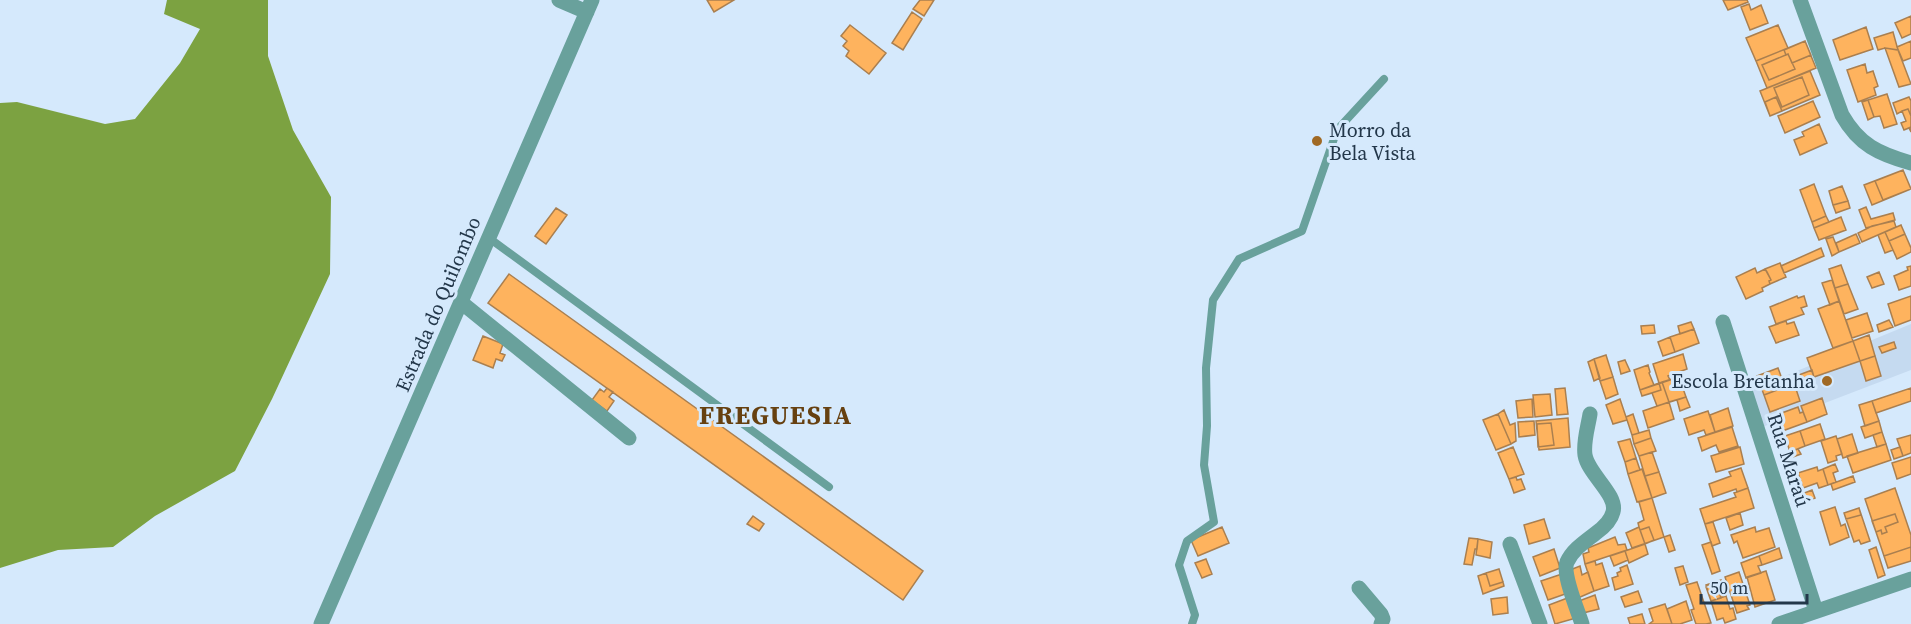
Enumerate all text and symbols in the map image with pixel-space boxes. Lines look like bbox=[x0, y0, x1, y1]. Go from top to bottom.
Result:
place label: Morro da Bela Vista bbox=[1329, 116, 1417, 167]
marker: Morro da Bela Vista bbox=[1310, 134, 1324, 148]
street label: Estrada do Quilombo bbox=[388, 212, 488, 396]
place label: Escola Bretanha bbox=[1671, 367, 1816, 395]
marker: Escola Bretanha bbox=[1820, 374, 1834, 388]
district label: FREGUESIA bbox=[699, 397, 853, 433]
street label: Rua Maraú bbox=[1761, 409, 1817, 511]
scale bar bbox=[1701, 567, 1808, 605]
text: 50 m bbox=[1710, 575, 1748, 600]

